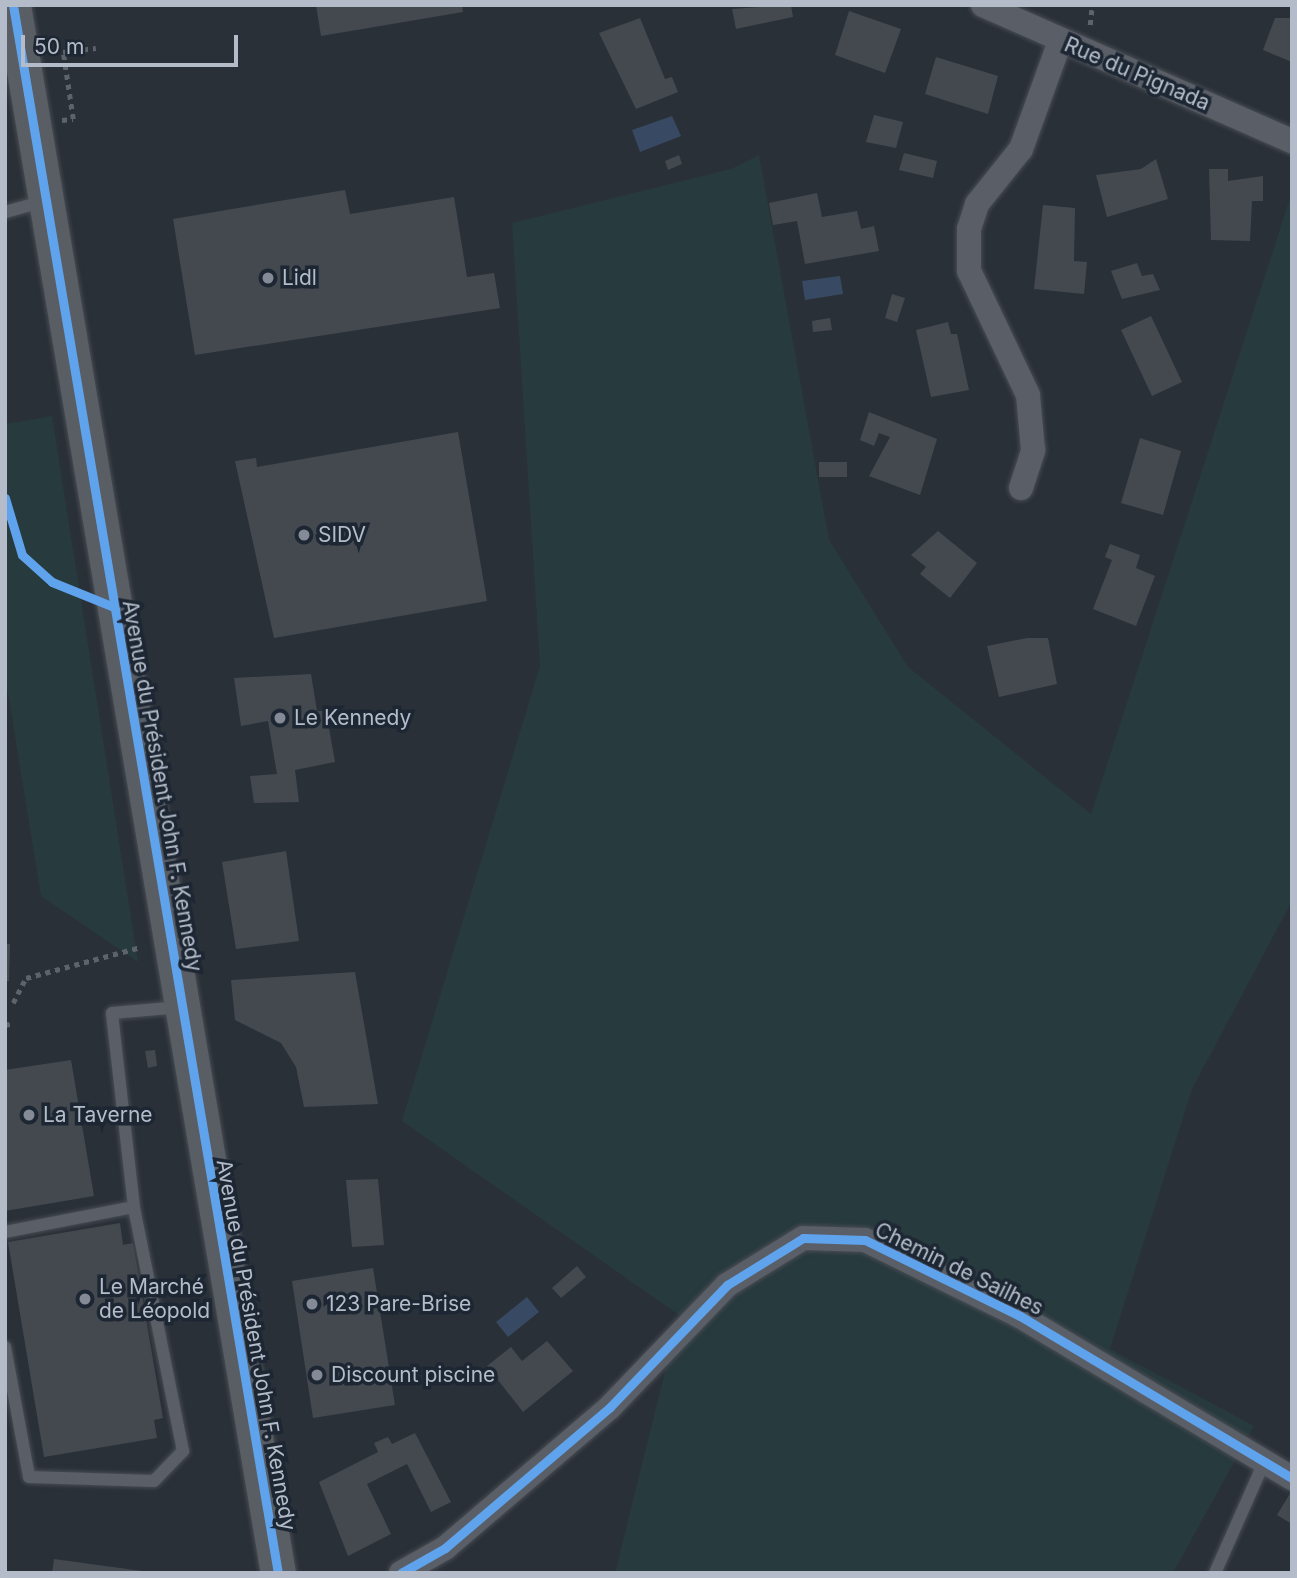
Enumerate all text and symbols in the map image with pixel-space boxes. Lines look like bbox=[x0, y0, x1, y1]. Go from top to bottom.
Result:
scale bar bbox=[24, 21, 242, 65]
street label: Rue du Pignada bbox=[1061, 32, 1213, 116]
text: 50 m bbox=[34, 34, 84, 59]
place label: Lidl bbox=[282, 265, 317, 291]
marker: Lidl bbox=[260, 270, 276, 286]
place label: SIDV bbox=[318, 522, 366, 548]
marker: SIDV bbox=[296, 527, 312, 543]
street label: Avenue du Président John F. Kennedy bbox=[117, 598, 207, 974]
place label: Le Kennedy bbox=[294, 705, 411, 731]
marker: Le Kennedy bbox=[272, 710, 288, 726]
place label: La Taverne bbox=[43, 1102, 153, 1128]
marker: La Taverne bbox=[21, 1107, 37, 1123]
street label: Avenue du Président John F. Kennedy bbox=[211, 1157, 301, 1533]
street label: Chemin de Sailhes bbox=[871, 1217, 1047, 1321]
place label: Le Marché de Léopold bbox=[99, 1274, 210, 1324]
marker: Le Marché de Léopold bbox=[77, 1291, 93, 1307]
place label: 123 Pare-Brise bbox=[326, 1291, 471, 1317]
marker: 123 Pare-Brise bbox=[304, 1296, 320, 1312]
place label: Discount piscine bbox=[331, 1362, 495, 1388]
marker: Discount piscine bbox=[309, 1367, 325, 1383]

